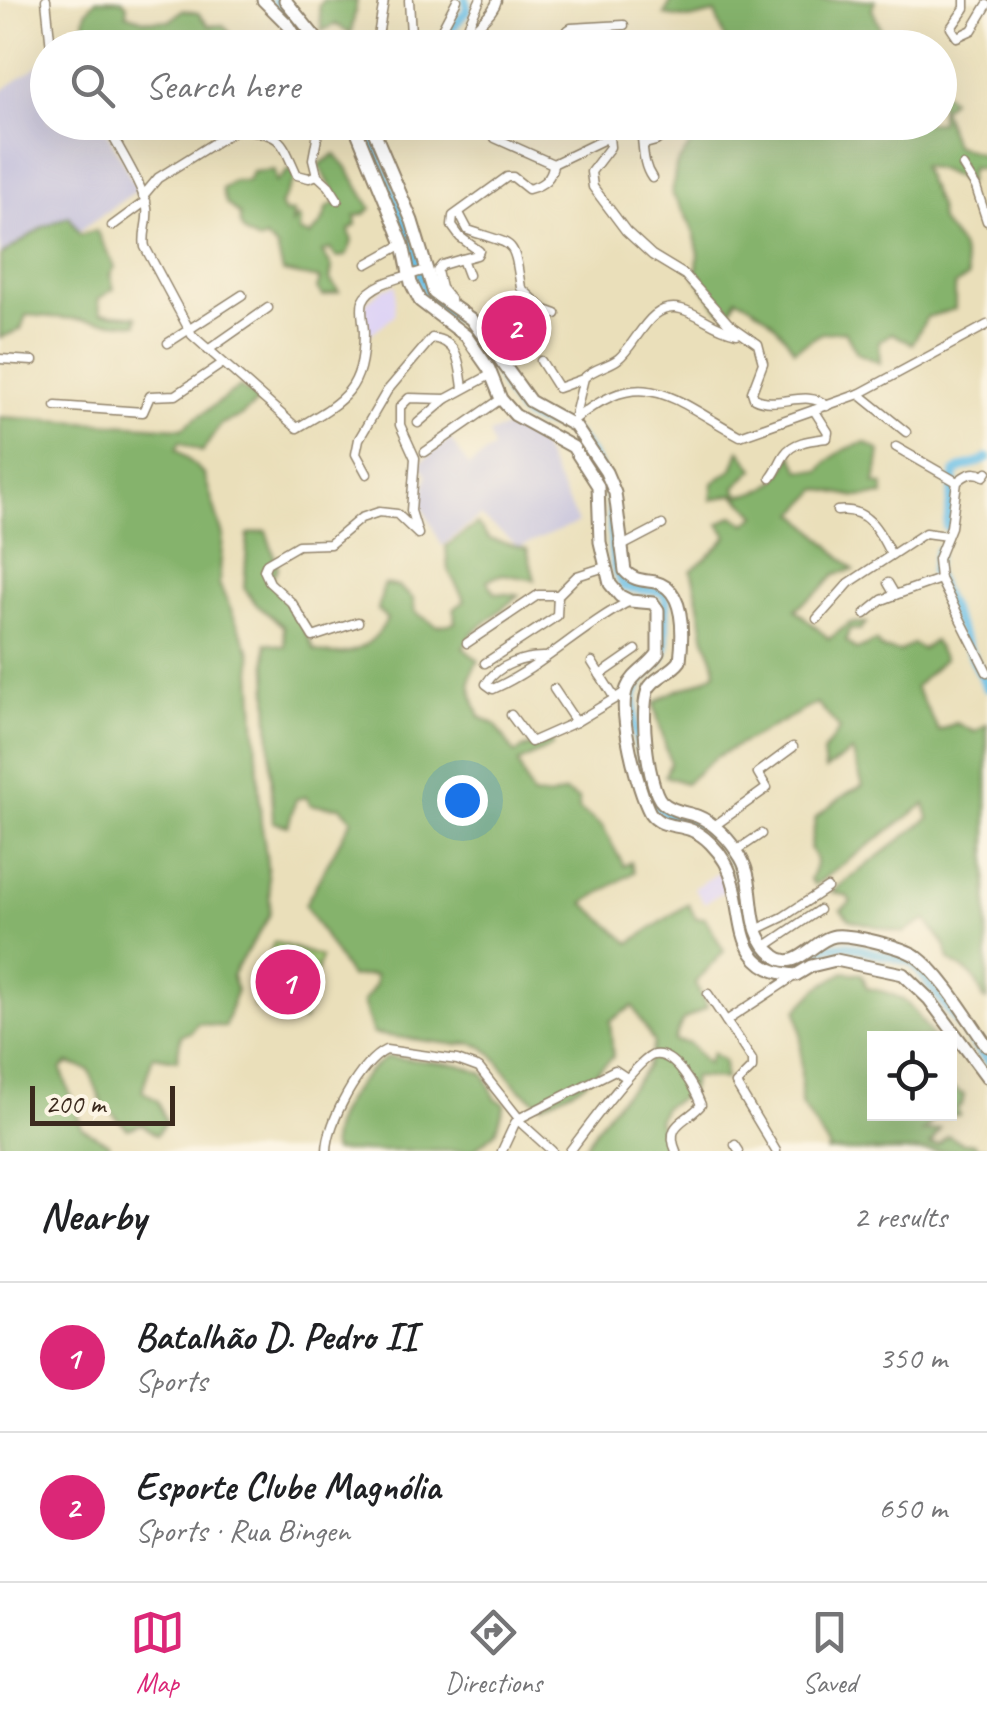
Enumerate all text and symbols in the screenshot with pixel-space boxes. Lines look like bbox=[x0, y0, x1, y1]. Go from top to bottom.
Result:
search box bbox=[30, 30, 957, 140]
icon: search bbox=[65, 58, 120, 113]
text: Search here bbox=[145, 62, 300, 109]
pin: 2 bbox=[482, 290, 546, 366]
your location bbox=[437, 775, 488, 826]
pin: 1 bbox=[256, 944, 320, 1020]
map controls bbox=[867, 1031, 957, 1121]
button: locate bbox=[867, 1031, 957, 1121]
scale bar bbox=[30, 1081, 175, 1126]
text: 200 m bbox=[45, 1086, 105, 1121]
text: Nearby bbox=[40, 1190, 146, 1243]
text: 2 results bbox=[853, 1196, 947, 1237]
text: Batalhão D. Pedro II bbox=[135, 1313, 416, 1360]
text: 1 bbox=[65, 1337, 80, 1378]
text: 350 m bbox=[878, 1337, 947, 1378]
text: Sports bbox=[135, 1360, 207, 1401]
text: Esporte Clube Magnólia bbox=[135, 1463, 440, 1510]
text: 2 bbox=[65, 1487, 80, 1528]
text: 650 m bbox=[878, 1487, 947, 1528]
text: Sports · Rua Bingen bbox=[135, 1510, 350, 1551]
tab: Map bbox=[130, 1605, 185, 1700]
tab: Directions bbox=[445, 1605, 542, 1700]
tab: Saved bbox=[802, 1605, 857, 1700]

